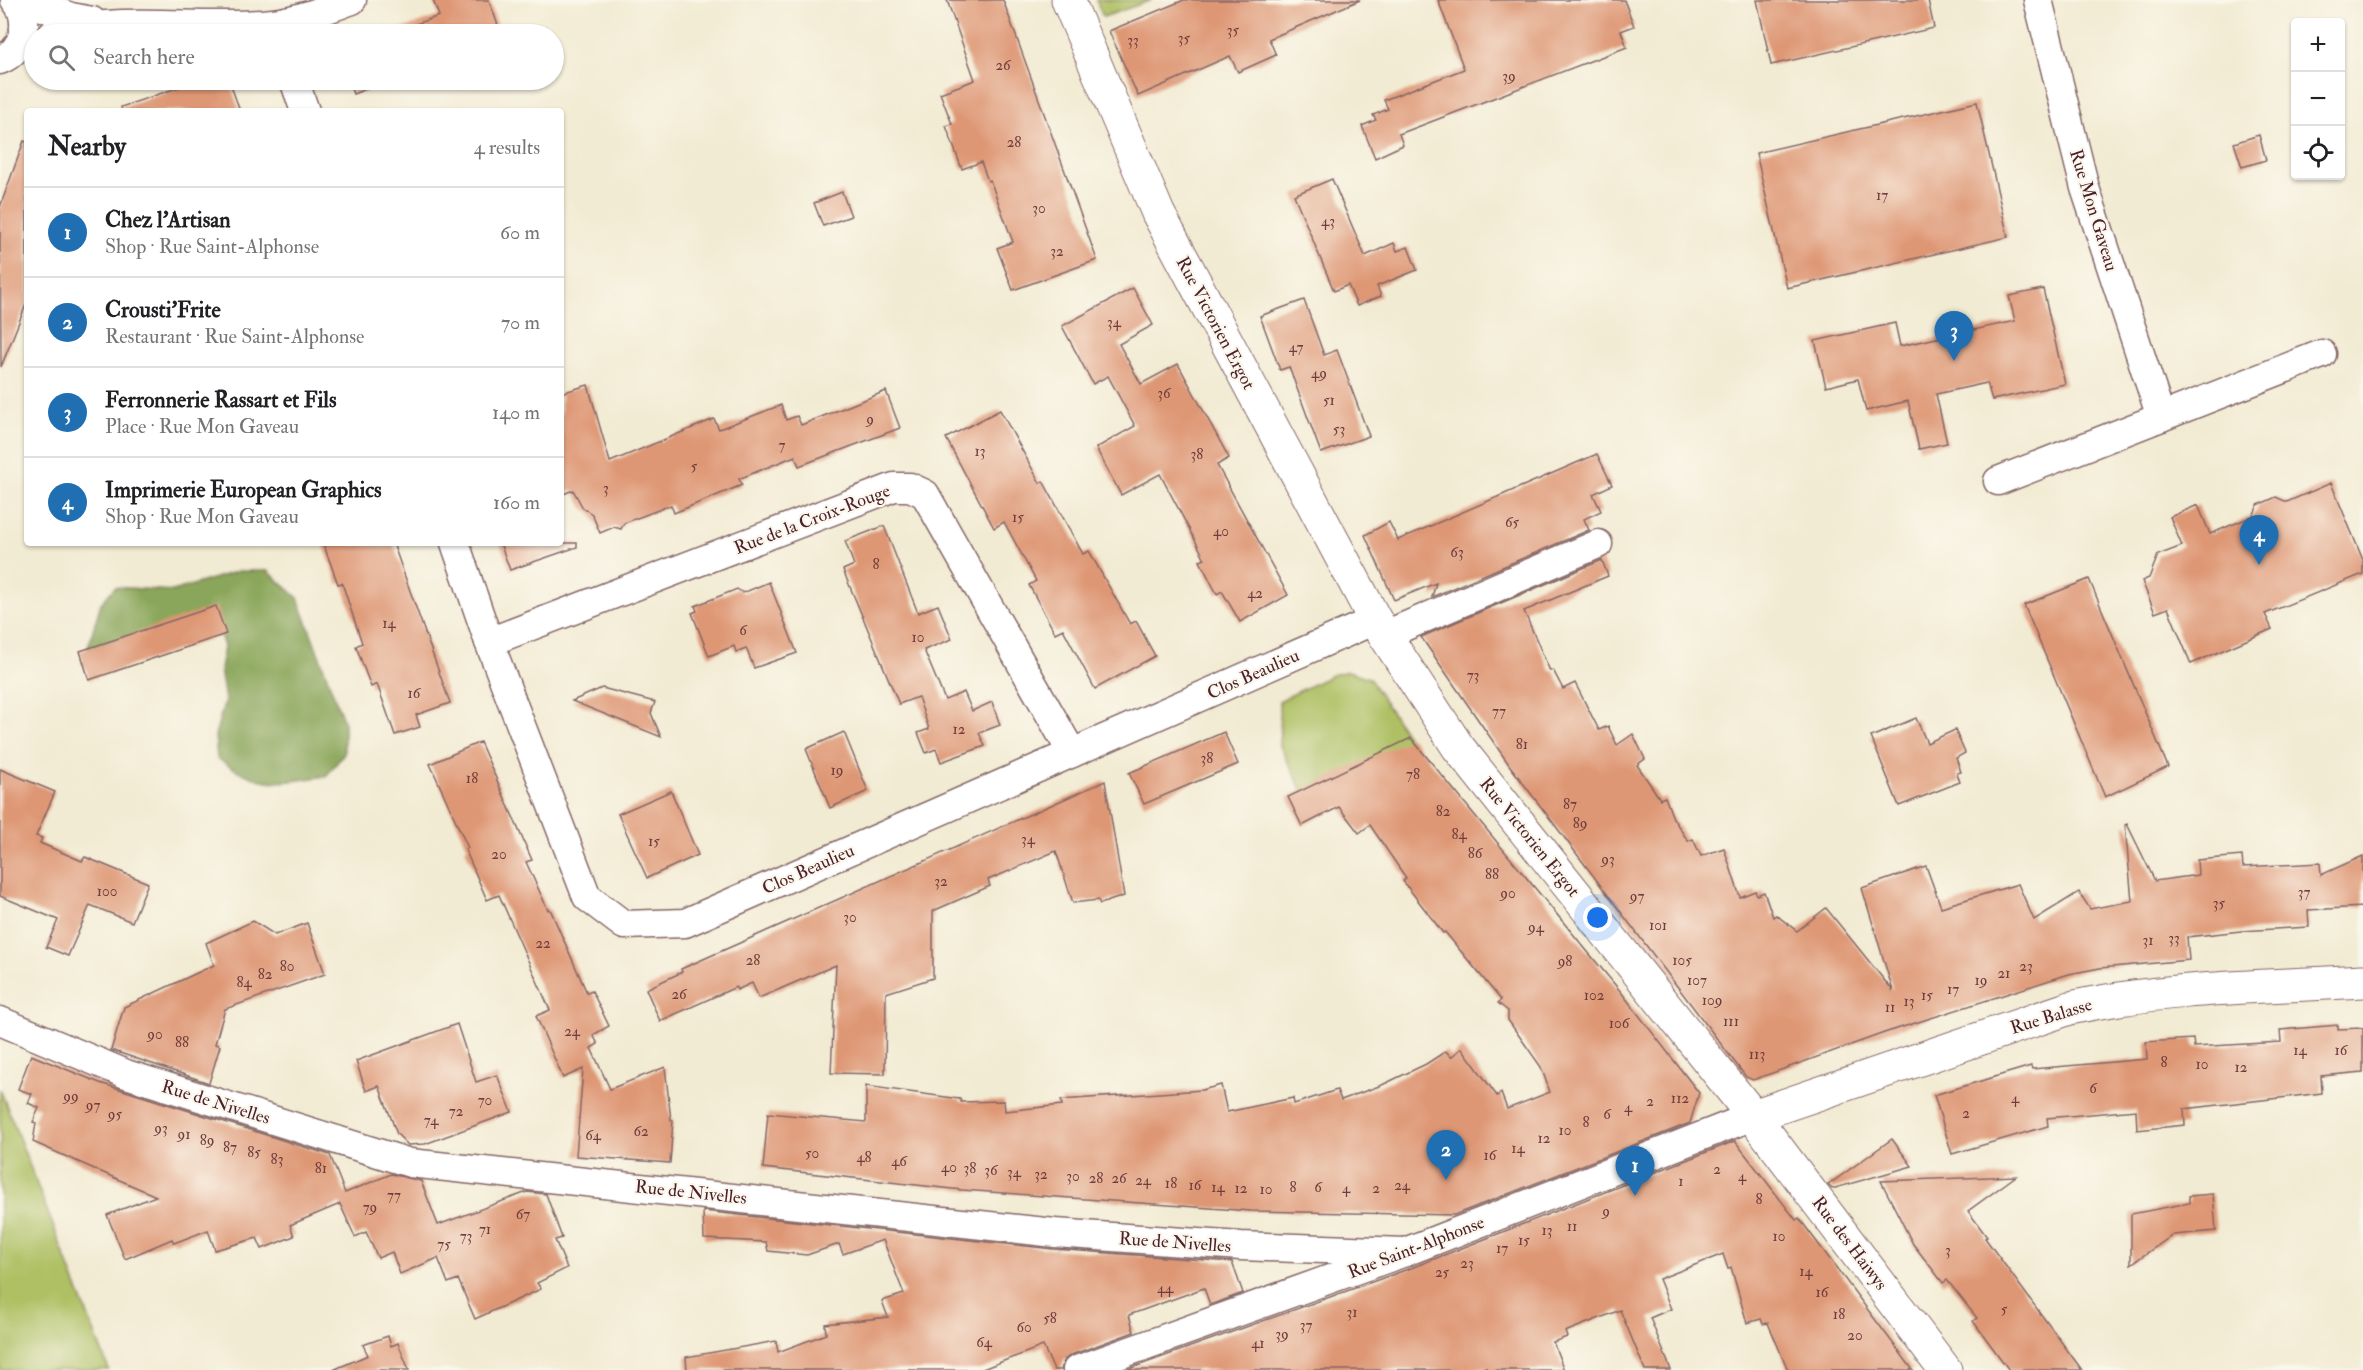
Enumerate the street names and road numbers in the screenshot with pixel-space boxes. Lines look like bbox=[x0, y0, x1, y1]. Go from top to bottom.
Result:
street label: Rue Mon Gaveau bbox=[2064, 146, 2123, 274]
street label: Rue Victorien Ergot bbox=[1171, 253, 1260, 394]
street label: Rue de la Croix-Rouge bbox=[731, 479, 894, 560]
street label: Clos Beaulieu bbox=[1204, 644, 1303, 705]
street label: Rue Victorien Ergot bbox=[1474, 773, 1585, 902]
street label: Clos Beaulieu bbox=[759, 839, 858, 900]
street label: Rue Balasse bbox=[2007, 993, 2095, 1040]
street label: Rue de Nivelles bbox=[159, 1075, 273, 1130]
street label: Rue de Nivelles bbox=[634, 1175, 748, 1210]
street label: Rue des Haiwys bbox=[1807, 1192, 1892, 1295]
street label: Rue Saint-Alphonse bbox=[1345, 1211, 1488, 1284]
street label: Rue de Nivelles bbox=[1118, 1227, 1232, 1258]

